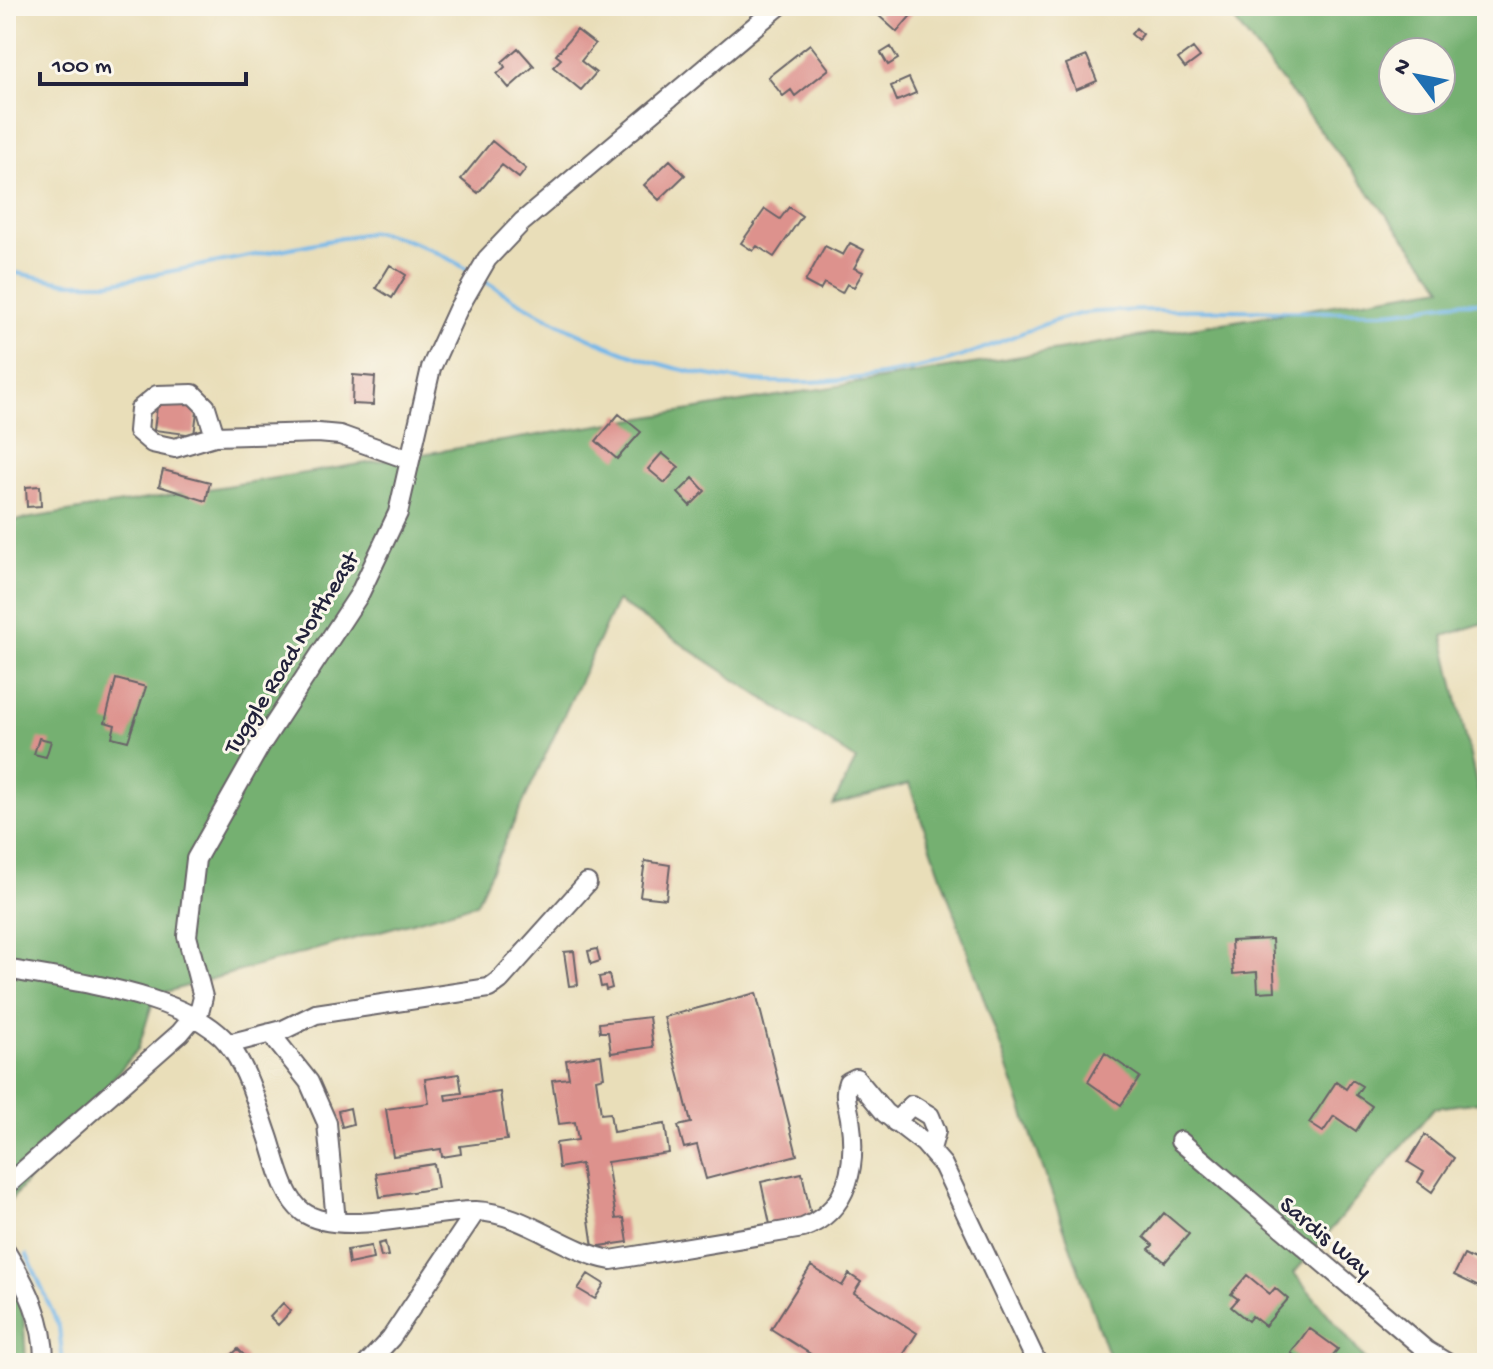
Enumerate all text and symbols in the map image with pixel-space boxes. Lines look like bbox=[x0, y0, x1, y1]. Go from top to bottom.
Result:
scale bar bbox=[40, 36, 246, 86]
north arrow bbox=[1377, 36, 1457, 116]
text: 100 m bbox=[51, 53, 112, 82]
text: N bbox=[1389, 55, 1418, 81]
street label: Tuggle Road Northeast bbox=[218, 546, 368, 762]
street label: Sardis Way bbox=[1272, 1191, 1377, 1286]

